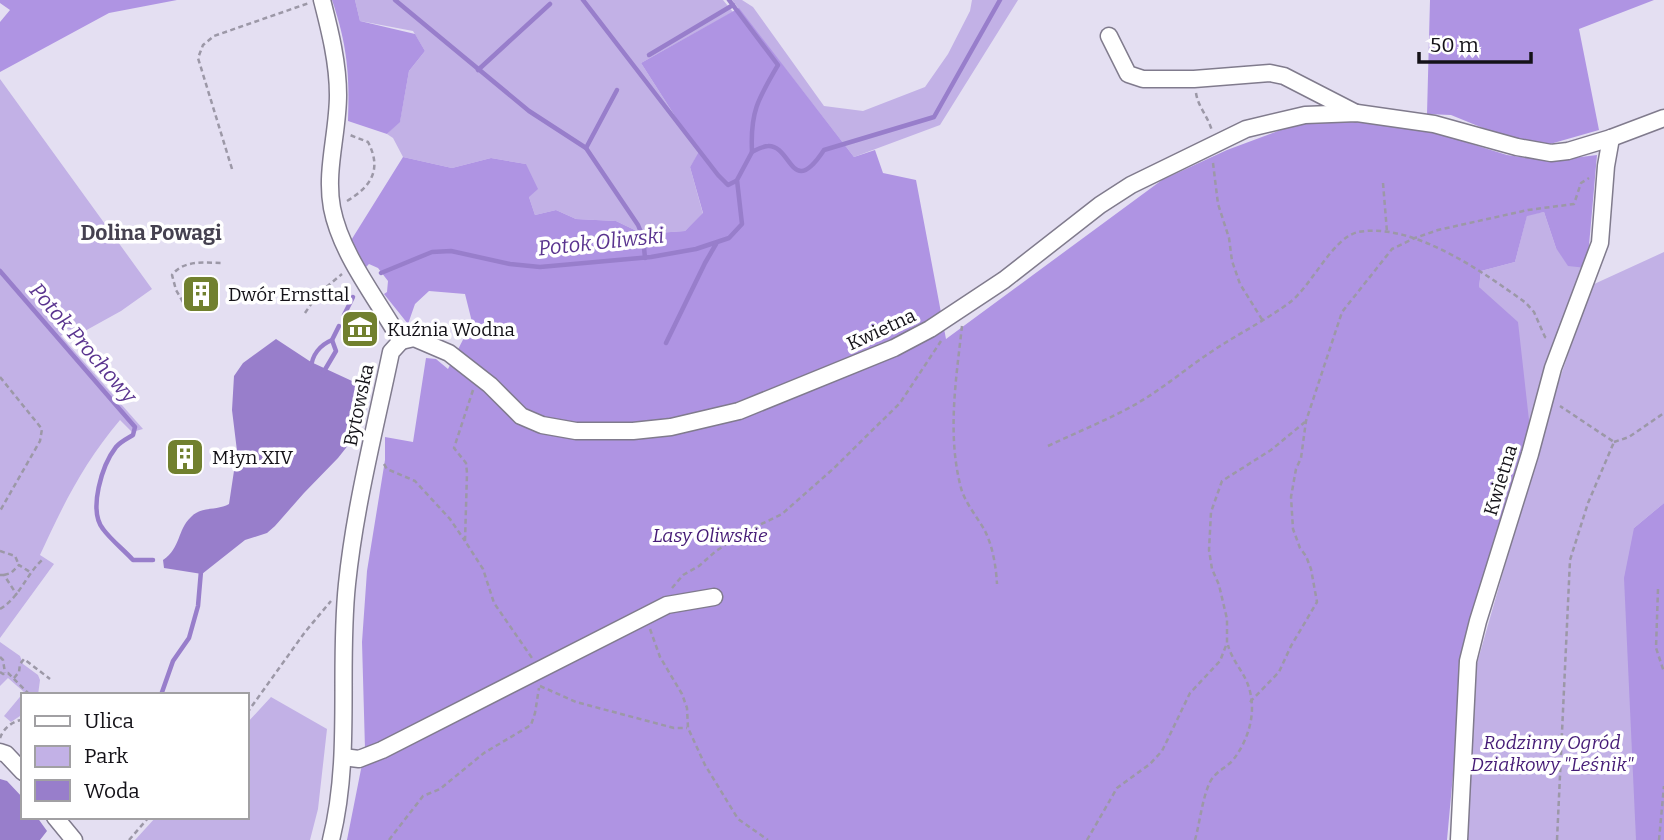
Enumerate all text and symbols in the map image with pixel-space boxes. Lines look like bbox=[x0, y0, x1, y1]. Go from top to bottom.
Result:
scale bar bbox=[1419, 21, 1531, 65]
text: 50 m bbox=[1430, 32, 1479, 58]
district label: Dolina Powagi bbox=[80, 220, 222, 246]
water label: Potok Oliwski bbox=[537, 222, 665, 262]
building icon: Dwór Ernsttal bbox=[180, 273, 222, 315]
water label: Potok Prochowy bbox=[24, 278, 143, 409]
place label: Dwór Ernsttal bbox=[228, 283, 350, 306]
street label: Kwietna bbox=[843, 303, 920, 355]
museum icon: Kuźnia Wodna bbox=[339, 308, 381, 350]
place label: Kuźnia Wodna bbox=[387, 318, 516, 341]
street label: Bytowska bbox=[339, 361, 379, 448]
building icon: Młyn XIV bbox=[164, 436, 206, 478]
street label: Kwietna bbox=[1479, 441, 1522, 519]
place label: Młyn XIV bbox=[212, 446, 294, 469]
park label: Lasy Oliwskie bbox=[652, 524, 768, 547]
legend bbox=[21, 693, 248, 819]
text: Ulica bbox=[84, 708, 134, 734]
park label: Rodzinny Ogród Działkowy "Leśnik" bbox=[1470, 731, 1635, 776]
text: Park bbox=[84, 743, 128, 769]
text: Woda bbox=[84, 778, 140, 804]

